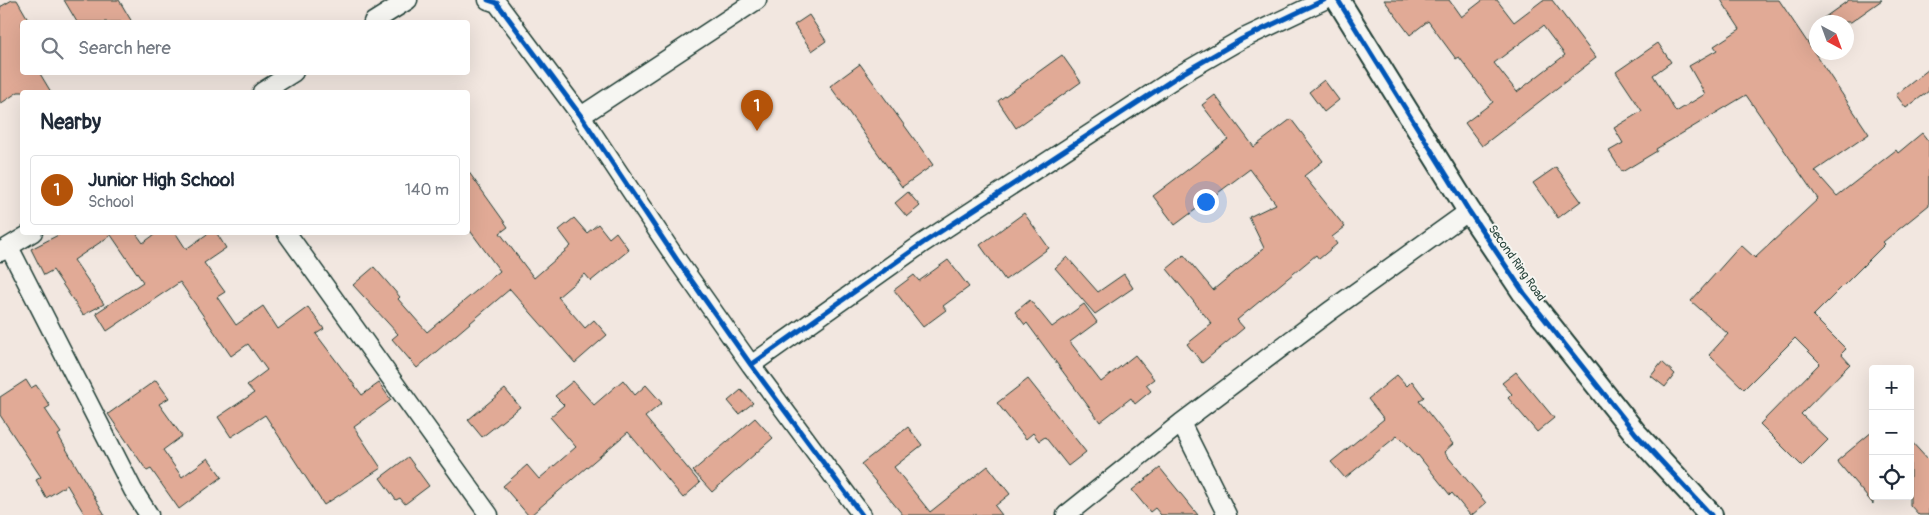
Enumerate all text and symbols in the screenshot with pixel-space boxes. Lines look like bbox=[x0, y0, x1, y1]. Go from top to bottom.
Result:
north arrow bbox=[1809, 15, 1854, 60]
search box bbox=[20, 20, 470, 75]
icon: search bbox=[38, 34, 66, 62]
text: Search here bbox=[78, 36, 171, 60]
pin: 1 bbox=[741, 90, 773, 131]
text: Nearby bbox=[40, 109, 101, 136]
text: Junior High School bbox=[88, 168, 235, 192]
text: 1 bbox=[54, 180, 60, 200]
text: 140 m bbox=[405, 180, 449, 200]
your location bbox=[1193, 189, 1219, 215]
text: School bbox=[88, 192, 134, 212]
street label: Second Ring Road bbox=[1485, 222, 1549, 304]
map controls bbox=[1869, 365, 1914, 500]
button: + bbox=[1869, 365, 1914, 410]
button: − bbox=[1869, 410, 1914, 455]
button: locate bbox=[1869, 455, 1914, 500]

